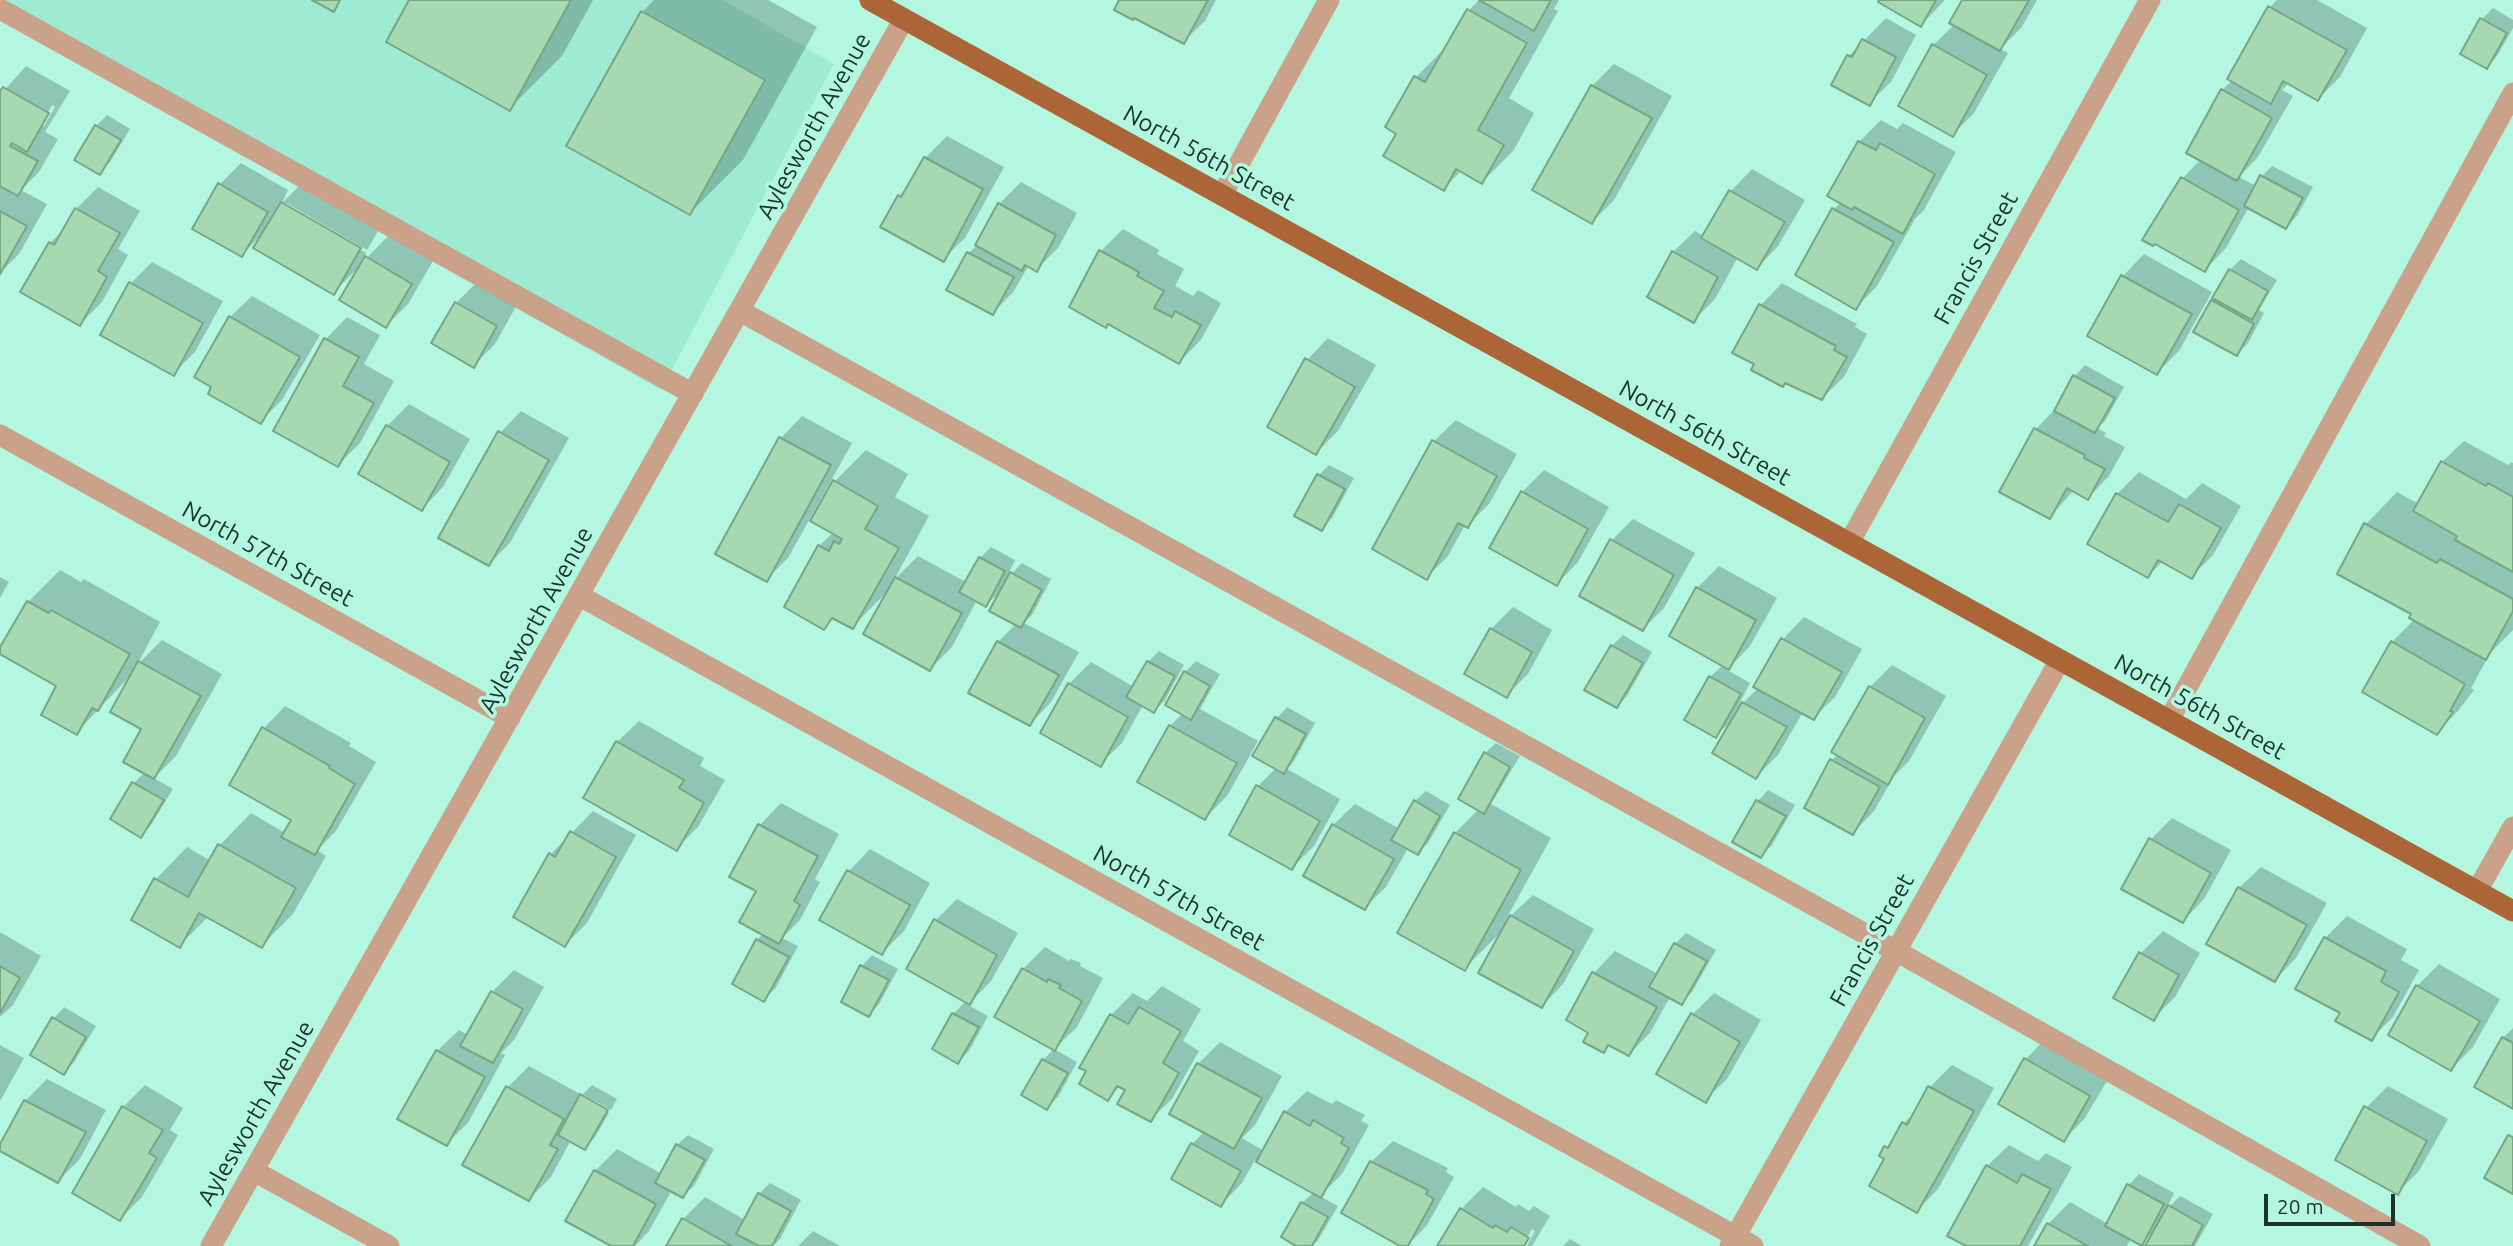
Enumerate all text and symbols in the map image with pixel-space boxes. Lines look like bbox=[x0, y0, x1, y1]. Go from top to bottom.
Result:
street label: Aylesworth Avenue bbox=[751, 28, 877, 224]
street label: North 56th Street bbox=[1118, 99, 1300, 217]
street label: Francis Street bbox=[1928, 187, 2024, 329]
street label: North 56th Street bbox=[1614, 374, 1796, 492]
street label: North 57th Street bbox=[177, 495, 359, 613]
street label: Aylesworth Avenue bbox=[473, 522, 599, 718]
street label: North 56th Street bbox=[2109, 648, 2291, 766]
street label: North 57th Street bbox=[1088, 839, 1270, 957]
street label: Francis Street bbox=[1824, 869, 1920, 1011]
street label: Aylesworth Avenue bbox=[191, 1016, 321, 1210]
scale bar bbox=[2268, 1180, 2399, 1224]
text: 20 m bbox=[2277, 1194, 2324, 1218]

